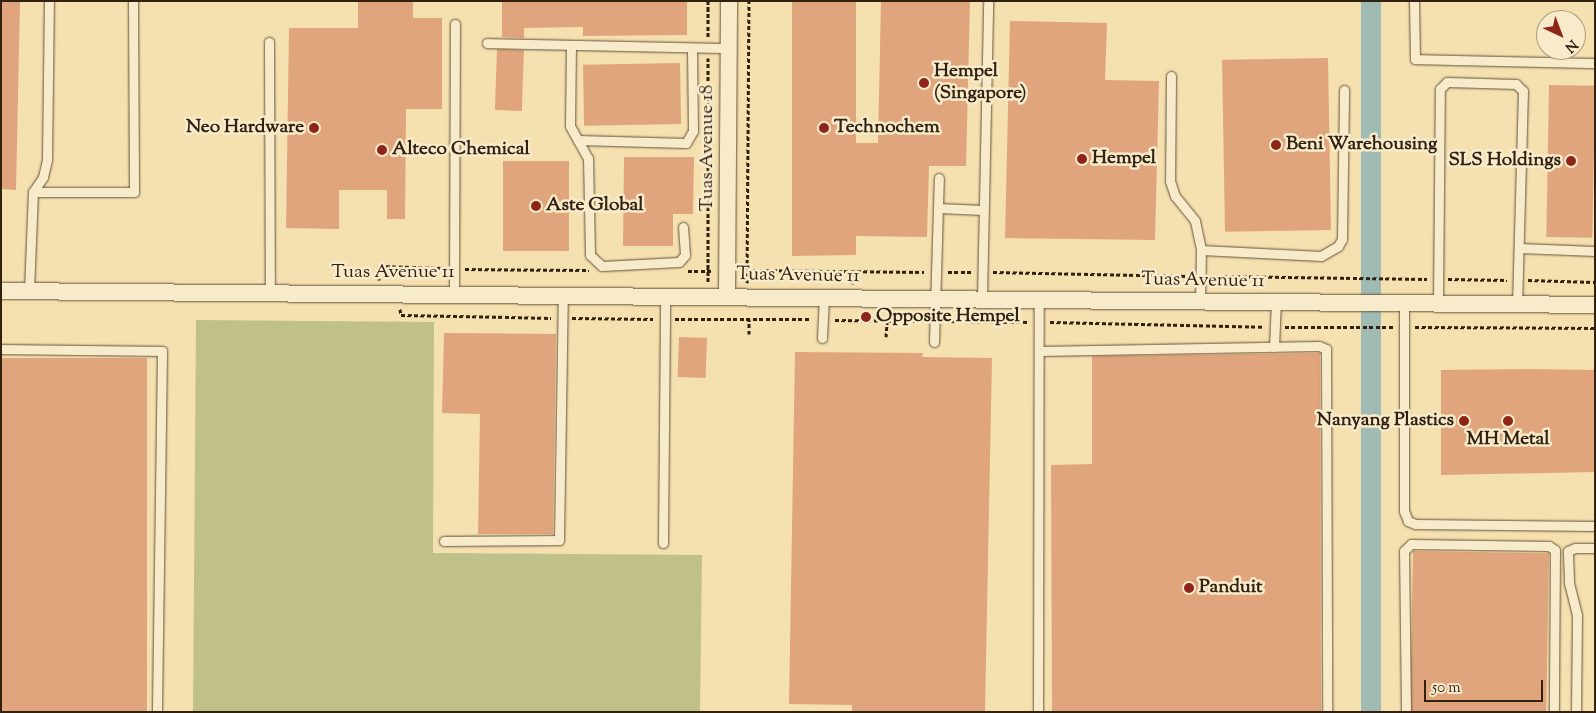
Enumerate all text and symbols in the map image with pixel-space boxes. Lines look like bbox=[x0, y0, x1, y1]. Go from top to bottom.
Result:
north arrow bbox=[1536, 10, 1586, 60]
text: N bbox=[1560, 34, 1581, 56]
place label: Hempel (Singapore) bbox=[934, 61, 1026, 105]
marker: Hempel (Singapore) bbox=[918, 77, 930, 89]
street label: Tuas Avenue 18 bbox=[697, 85, 719, 211]
place label: Neo Hardware bbox=[186, 117, 304, 139]
place label: Technochem bbox=[834, 117, 940, 139]
marker: Neo Hardware bbox=[308, 122, 320, 134]
marker: Technochem bbox=[818, 122, 830, 134]
place label: Beni Warehousing bbox=[1286, 134, 1437, 156]
place label: Alteco Chemical bbox=[392, 139, 530, 161]
marker: Beni Warehousing bbox=[1270, 139, 1282, 151]
marker: Alteco Chemical bbox=[376, 144, 388, 156]
place label: Hempel bbox=[1092, 148, 1156, 170]
place label: SLS Holdings bbox=[1449, 150, 1561, 172]
marker: Hempel bbox=[1076, 153, 1088, 165]
marker: SLS Holdings bbox=[1565, 155, 1577, 167]
place label: Aste Global bbox=[546, 195, 644, 217]
marker: Aste Global bbox=[530, 200, 542, 212]
street label: Tuas Avenue 11 bbox=[331, 262, 455, 284]
street label: Tuas Avenue 11 bbox=[736, 264, 860, 288]
street label: Tuas Avenue 11 bbox=[1141, 269, 1265, 293]
place label: Opposite Hempel bbox=[876, 306, 1020, 328]
marker: Opposite Hempel bbox=[860, 311, 872, 323]
place label: Nanyang Plastics bbox=[1317, 410, 1454, 432]
marker: Nanyang Plastics bbox=[1458, 415, 1470, 427]
marker: MH Metal bbox=[1502, 415, 1514, 427]
place label: MH Metal bbox=[1466, 429, 1550, 451]
place label: Panduit bbox=[1199, 577, 1263, 599]
marker: Panduit bbox=[1183, 582, 1195, 594]
scale bar bbox=[1426, 670, 1545, 702]
text: 50 m bbox=[1432, 678, 1461, 699]

